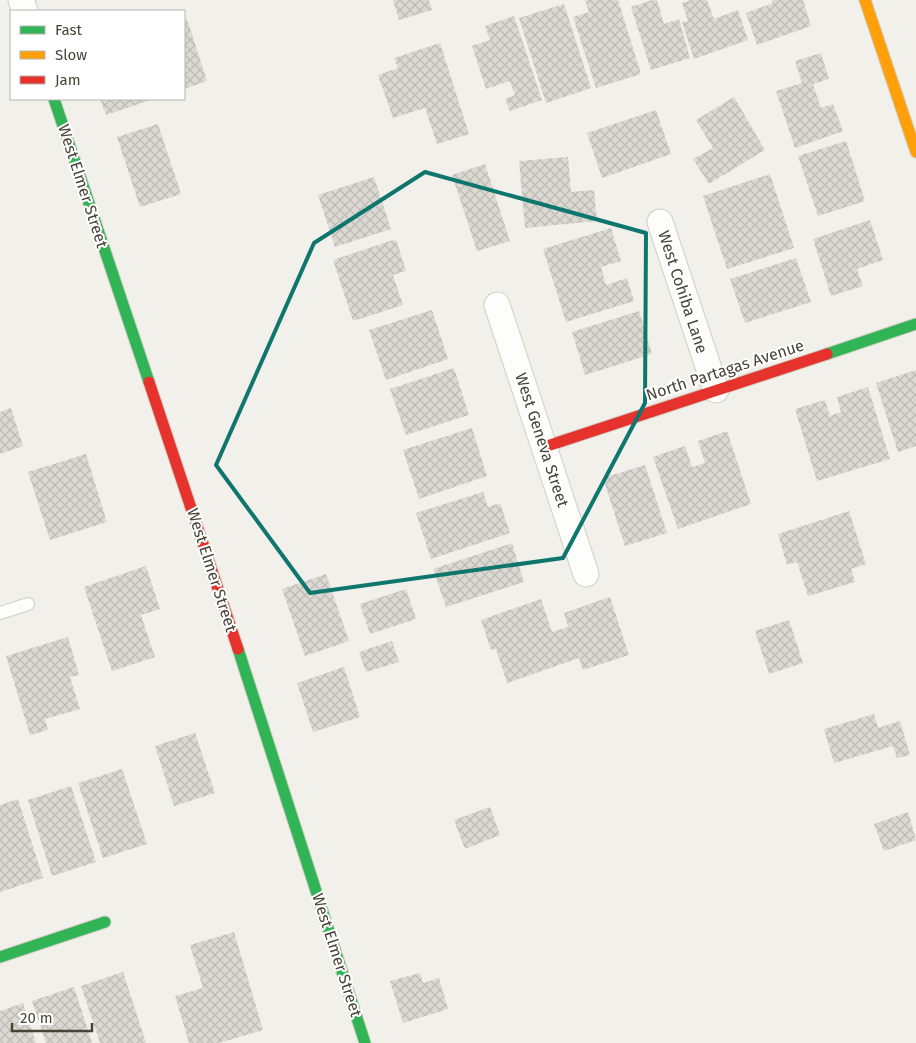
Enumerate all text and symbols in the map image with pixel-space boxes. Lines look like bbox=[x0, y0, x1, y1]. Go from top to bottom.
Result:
legend bbox=[10, 10, 185, 100]
text: Fast bbox=[55, 21, 82, 39]
text: Slow bbox=[55, 46, 87, 64]
text: Jam bbox=[55, 71, 81, 89]
street label: West Elmer Street bbox=[54, 122, 112, 250]
street label: West Cohiba Lane bbox=[654, 228, 712, 356]
street label: North Partagas Avenue bbox=[644, 336, 806, 404]
street label: West Geneva Street bbox=[511, 370, 573, 510]
street label: West Elmer Street bbox=[183, 506, 241, 634]
street label: West Elmer Street bbox=[308, 891, 366, 1019]
scale bar bbox=[12, 1000, 92, 1032]
text: 20 m bbox=[20, 1009, 53, 1027]

